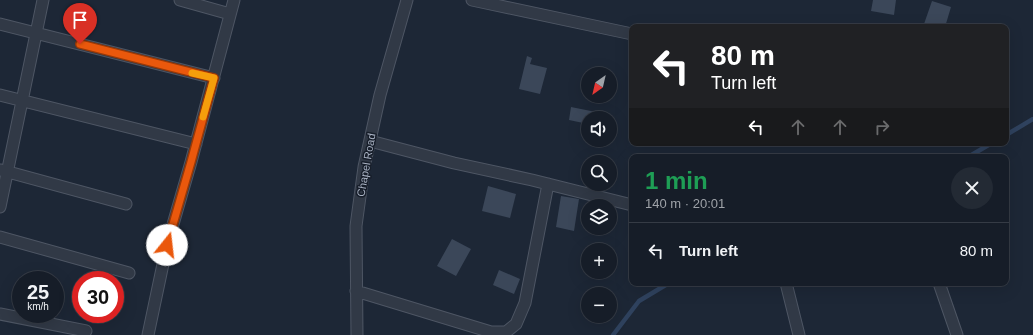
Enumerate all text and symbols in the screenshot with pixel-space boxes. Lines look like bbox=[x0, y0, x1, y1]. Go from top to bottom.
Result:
pin bbox=[63, 3, 97, 44]
icon: arrive bbox=[69, 9, 91, 31]
icon: left bbox=[645, 40, 697, 92]
text: 80 m bbox=[711, 40, 775, 71]
north arrow bbox=[581, 67, 617, 103]
map controls bbox=[581, 67, 617, 323]
text: Turn left bbox=[711, 73, 776, 93]
button: sound bbox=[581, 111, 617, 147]
icon: left bbox=[745, 116, 767, 138]
icon: ahead bbox=[787, 116, 809, 138]
icon: ahead bbox=[829, 116, 851, 138]
icon: right bbox=[871, 116, 893, 138]
street label: Chapel Road bbox=[355, 132, 377, 198]
button: search bbox=[581, 155, 617, 191]
text: 1 min bbox=[645, 167, 708, 194]
button: close bbox=[951, 167, 993, 209]
text: 140 m · 20:01 bbox=[645, 196, 725, 211]
button: layers bbox=[581, 199, 617, 235]
position arrow bbox=[146, 224, 188, 266]
icon: left bbox=[645, 240, 667, 262]
text: Turn left bbox=[679, 242, 738, 259]
text: 80 m bbox=[960, 242, 993, 259]
button: + bbox=[581, 243, 617, 279]
speed limit sign: 30 bbox=[72, 271, 124, 323]
text: 25 bbox=[27, 281, 49, 303]
button: − bbox=[581, 287, 617, 323]
text: km/h bbox=[27, 301, 49, 312]

